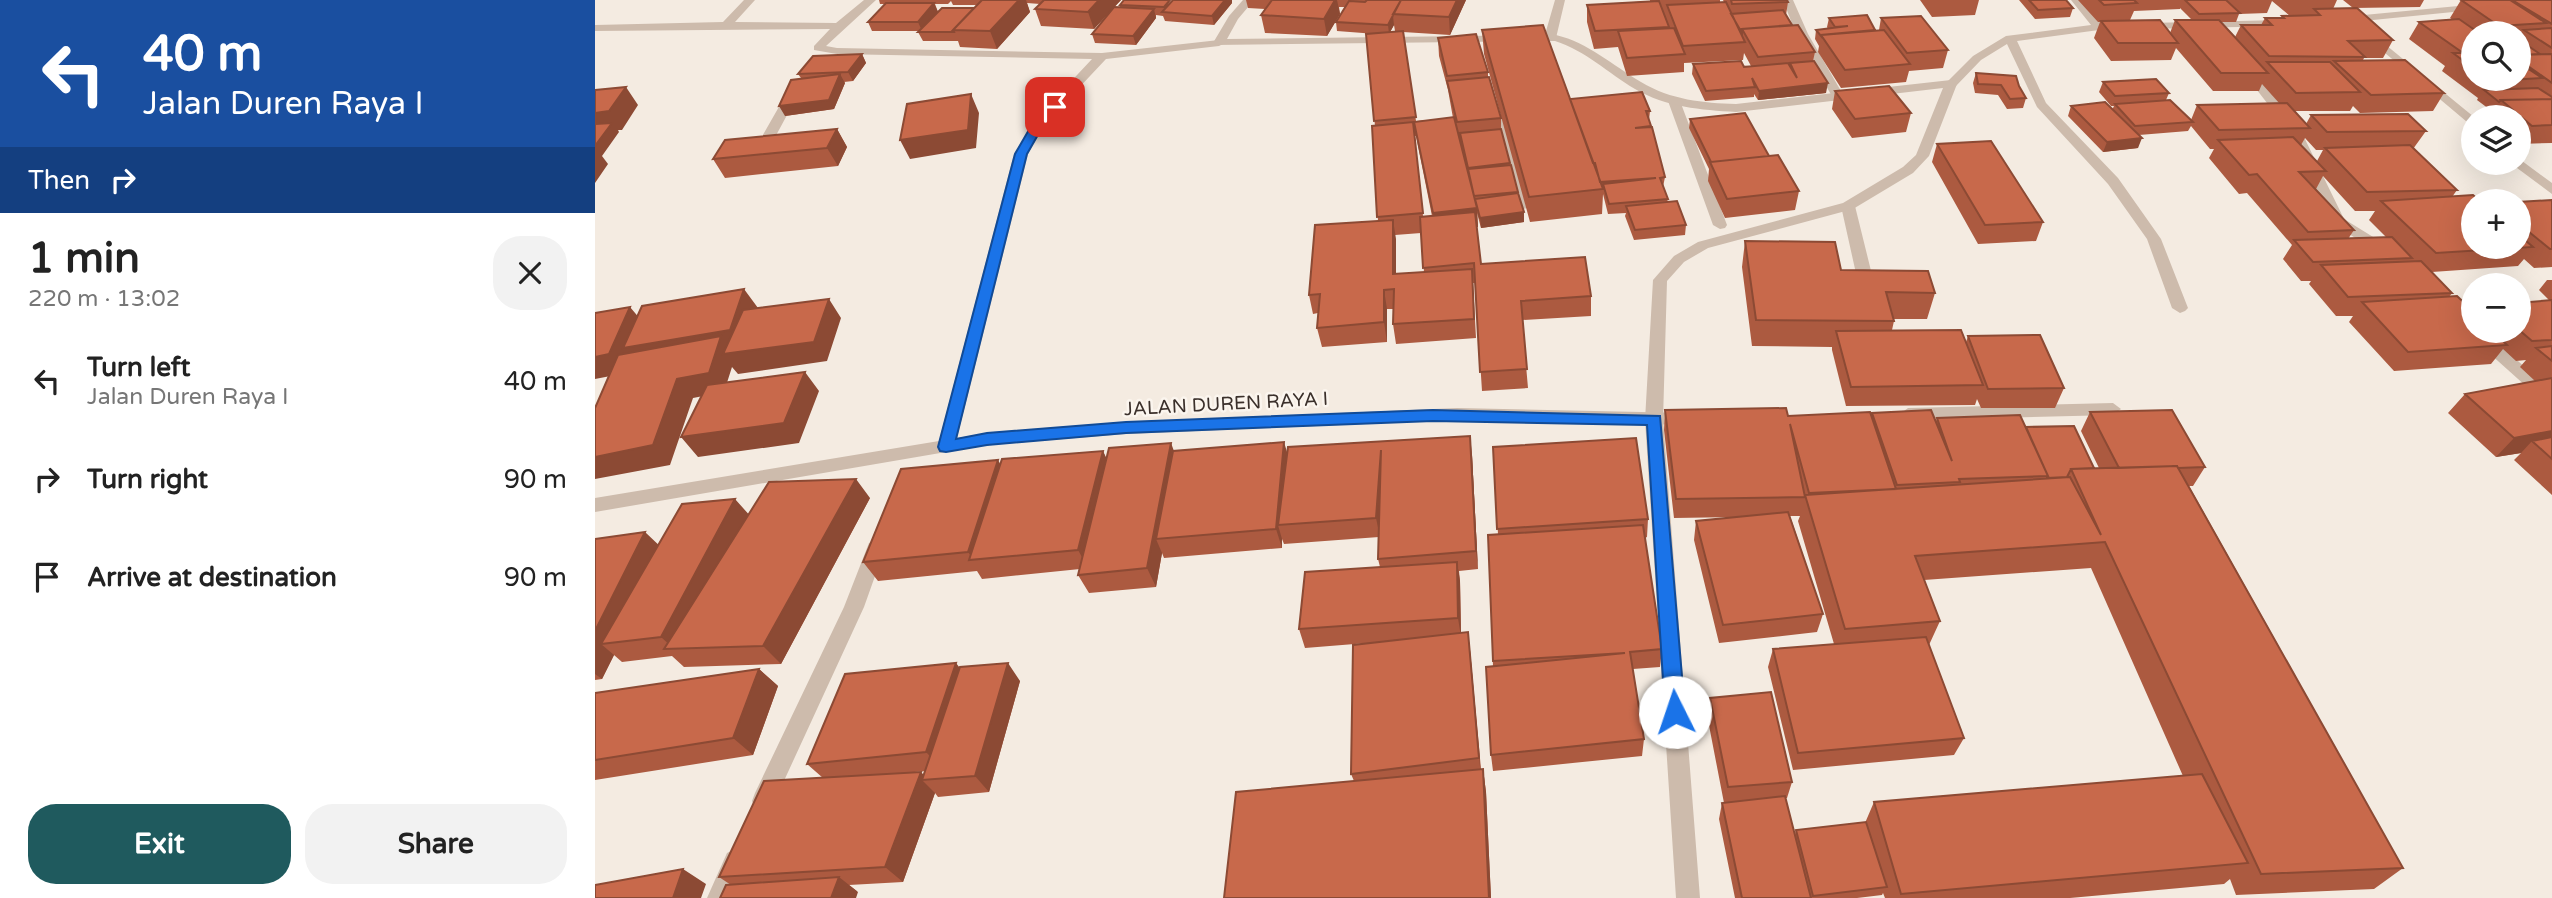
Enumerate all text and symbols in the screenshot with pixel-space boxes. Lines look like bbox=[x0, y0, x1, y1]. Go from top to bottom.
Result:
map controls bbox=[2461, 21, 2531, 343]
button: search bbox=[2461, 21, 2531, 91]
text: 40 m bbox=[143, 25, 262, 84]
icon: left bbox=[28, 28, 119, 119]
pin bbox=[1025, 77, 1085, 137]
text: Jalan Duren Raya I bbox=[143, 85, 424, 123]
icon: arrive bbox=[1036, 88, 1074, 126]
button: layers bbox=[2461, 105, 2531, 175]
icon: right bbox=[104, 161, 142, 199]
text: Then bbox=[28, 165, 90, 196]
button: + bbox=[2461, 189, 2531, 259]
text: 1 min bbox=[28, 233, 140, 284]
button: close bbox=[493, 236, 567, 310]
button: − bbox=[2461, 273, 2531, 343]
text: 220 m · 13:02 bbox=[28, 285, 180, 313]
text: Turn left bbox=[87, 352, 190, 383]
icon: left bbox=[28, 362, 66, 400]
text: 40 m bbox=[504, 366, 567, 397]
text: Jalan Duren Raya I bbox=[87, 383, 289, 411]
street label: JALAN DUREN RAYA I bbox=[1123, 388, 1329, 420]
icon: right bbox=[28, 460, 66, 498]
text: Turn right bbox=[87, 464, 208, 495]
text: 90 m bbox=[504, 464, 567, 495]
icon: arrive bbox=[28, 558, 66, 596]
text: Arrive at destination bbox=[87, 562, 337, 593]
text: 90 m bbox=[504, 562, 567, 593]
position arrow bbox=[1638, 675, 1712, 749]
button: Exit bbox=[28, 804, 291, 884]
button: Share bbox=[305, 804, 567, 884]

